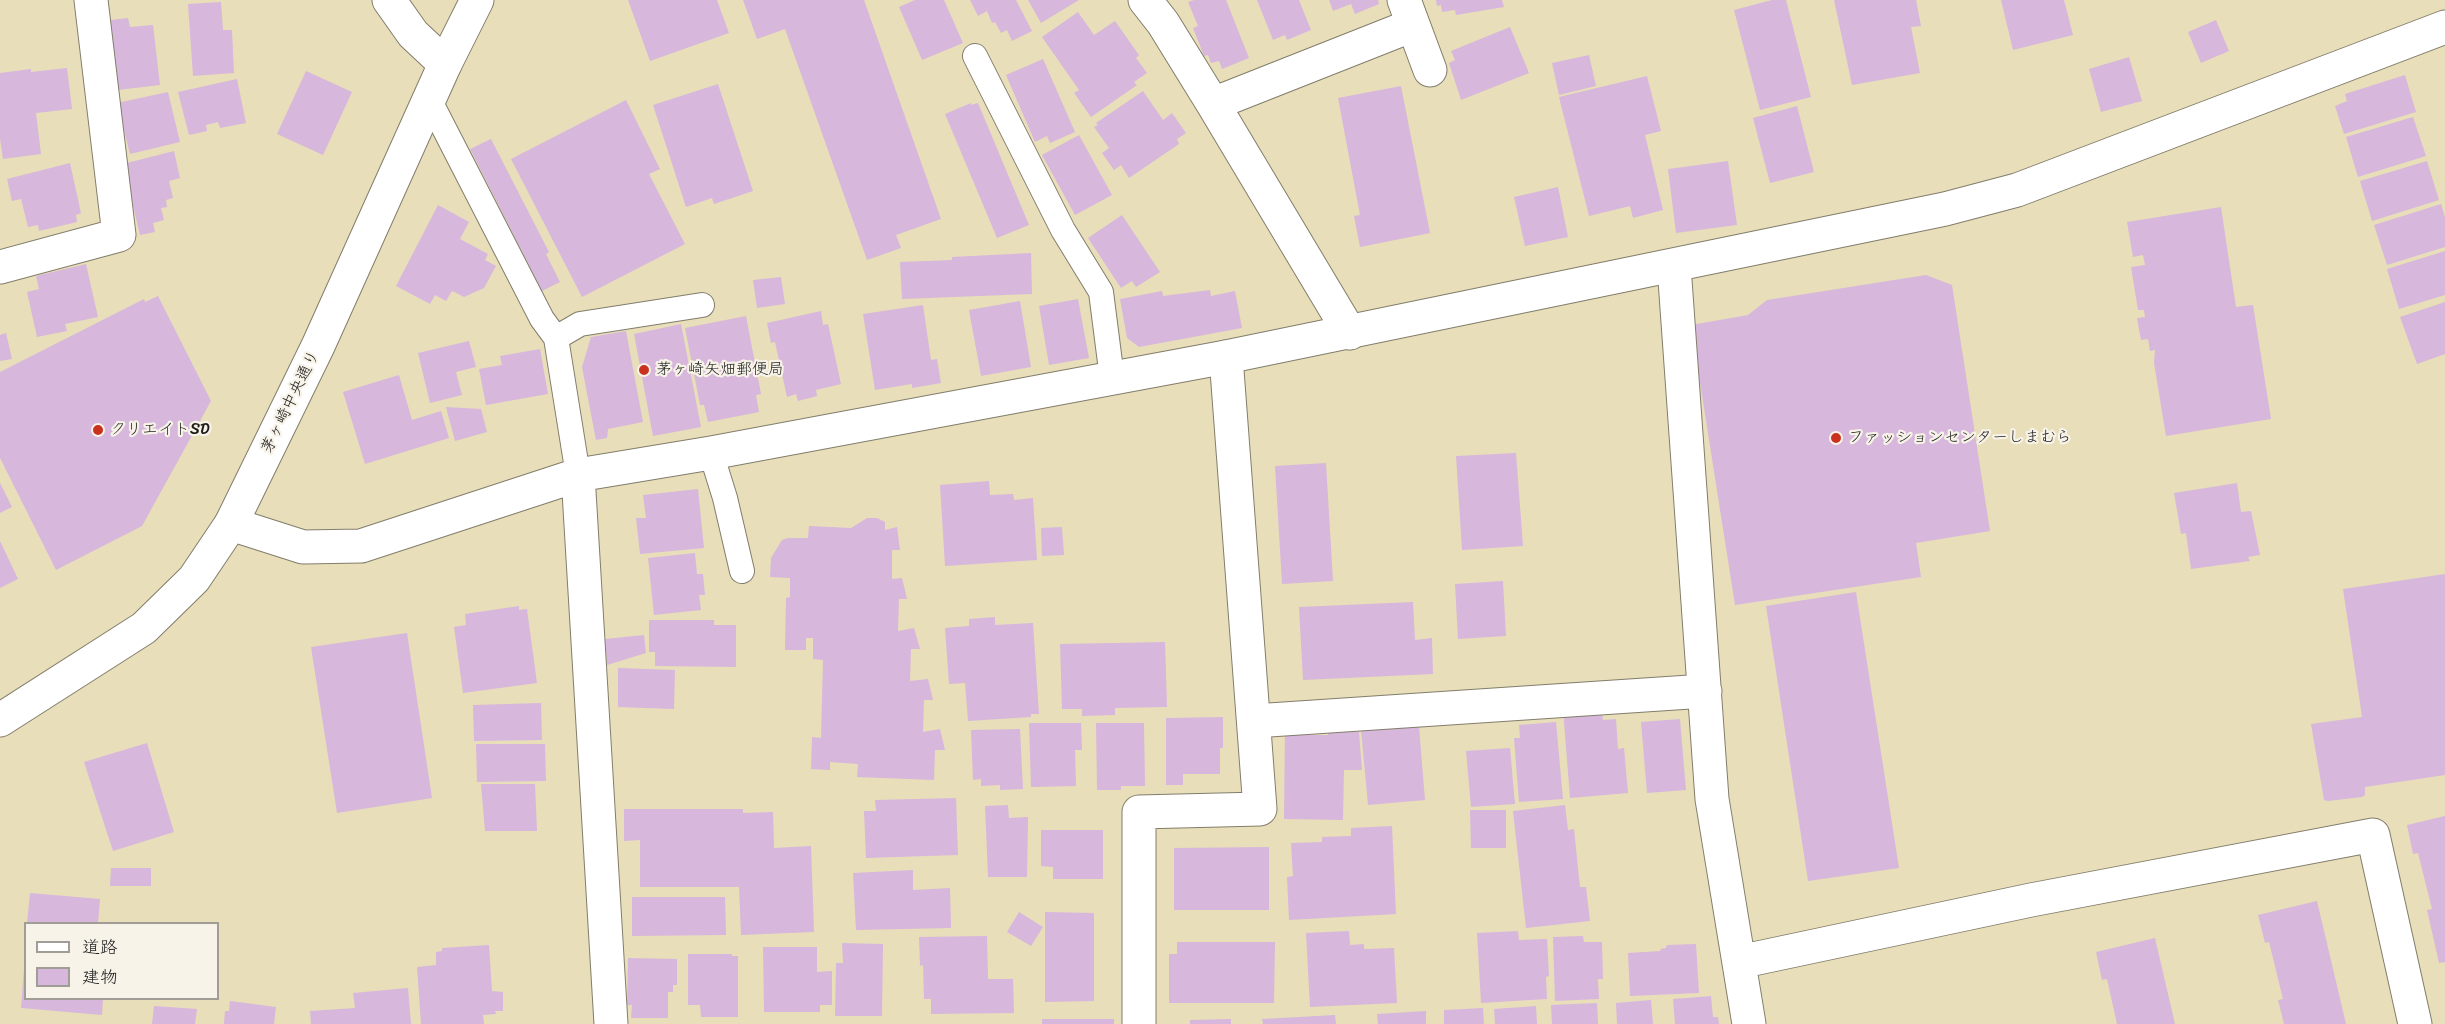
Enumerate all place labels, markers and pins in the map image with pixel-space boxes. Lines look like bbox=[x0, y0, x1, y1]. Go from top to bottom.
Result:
place label: 茅ヶ崎矢畑郵便局 bbox=[656, 360, 784, 380]
marker: 茅ヶ崎矢畑郵便局 bbox=[637, 363, 651, 377]
place label: クリエイトSD bbox=[110, 420, 210, 440]
marker: クリエイトSD bbox=[91, 423, 105, 437]
place label: ファッションセンターしまむら bbox=[1848, 428, 2072, 448]
marker: ファッションセンターしまむら bbox=[1829, 431, 1843, 445]

